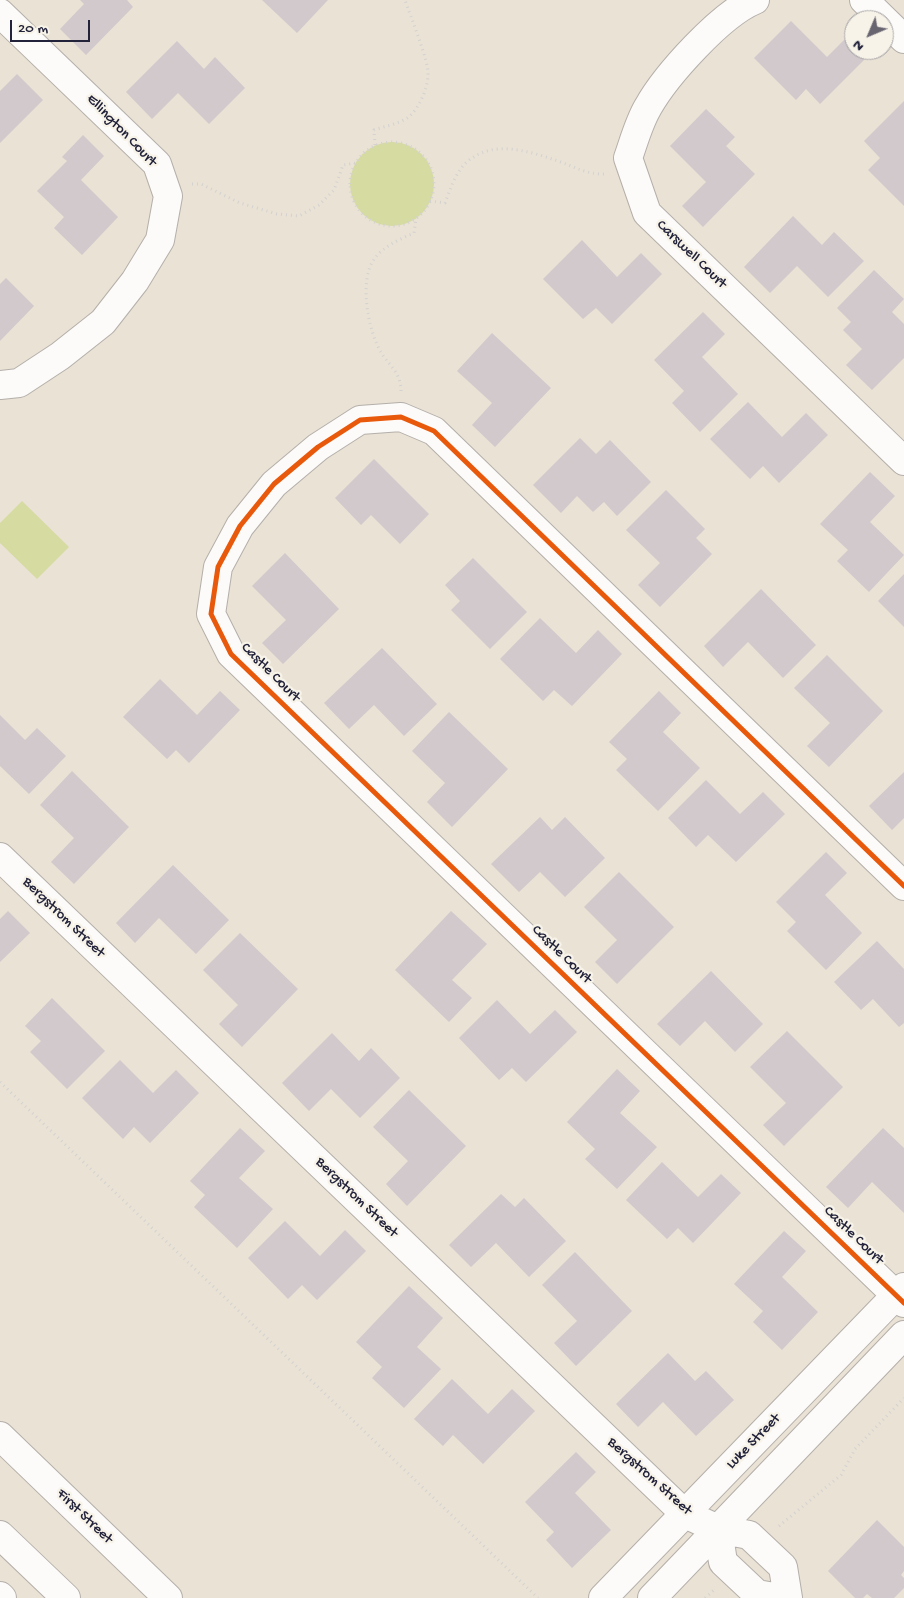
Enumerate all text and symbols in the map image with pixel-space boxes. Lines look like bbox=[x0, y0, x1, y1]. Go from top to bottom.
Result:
scale bar bbox=[12, 10, 92, 42]
north arrow bbox=[844, 10, 894, 60]
text: 20 m bbox=[18, 20, 48, 38]
text: N bbox=[850, 36, 868, 55]
street label: Ellington Court bbox=[82, 91, 160, 171]
street label: Carswell Court bbox=[652, 217, 730, 293]
street label: Castle Court bbox=[236, 639, 304, 707]
street label: Bergstrom Street bbox=[18, 874, 108, 962]
street label: Castle Court bbox=[527, 922, 595, 988]
street label: Bergstrom Street bbox=[311, 1154, 401, 1242]
street label: Castle Court bbox=[819, 1203, 887, 1269]
street label: Luke Street bbox=[723, 1410, 785, 1474]
street label: Bergstrom Street bbox=[603, 1434, 695, 1520]
street label: First Street bbox=[52, 1486, 116, 1548]

